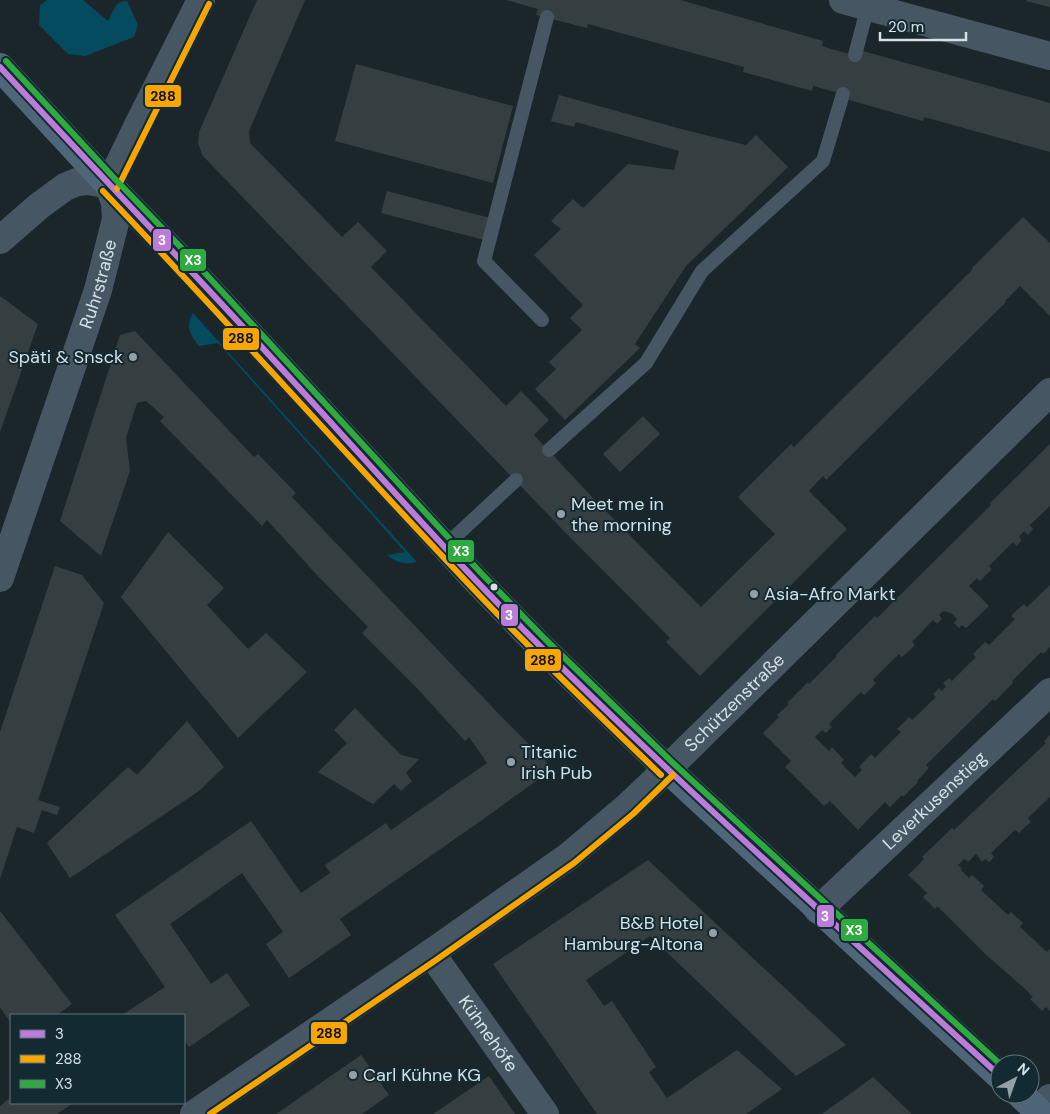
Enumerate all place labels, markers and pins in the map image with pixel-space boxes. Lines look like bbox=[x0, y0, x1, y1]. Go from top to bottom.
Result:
place label: Späti & Snsck bbox=[8, 345, 123, 369]
marker: Späti & Snsck bbox=[127, 351, 139, 363]
place label: Meet me in the morning bbox=[571, 492, 672, 537]
marker: Meet me in the morning bbox=[555, 508, 567, 520]
unlabelled marker bbox=[489, 582, 499, 592]
place label: Asia-Afro Markt bbox=[764, 582, 896, 606]
marker: Asia-Afro Markt bbox=[748, 588, 760, 600]
place label: Titanic Irish Pub bbox=[521, 740, 592, 785]
marker: Titanic Irish Pub bbox=[505, 756, 517, 768]
place label: B&B Hotel Hamburg-Altona bbox=[564, 911, 703, 956]
marker: B&B Hotel Hamburg-Altona bbox=[707, 927, 719, 939]
place label: Carl Kühne KG bbox=[363, 1063, 481, 1087]
marker: Carl Kühne KG bbox=[347, 1069, 359, 1081]

